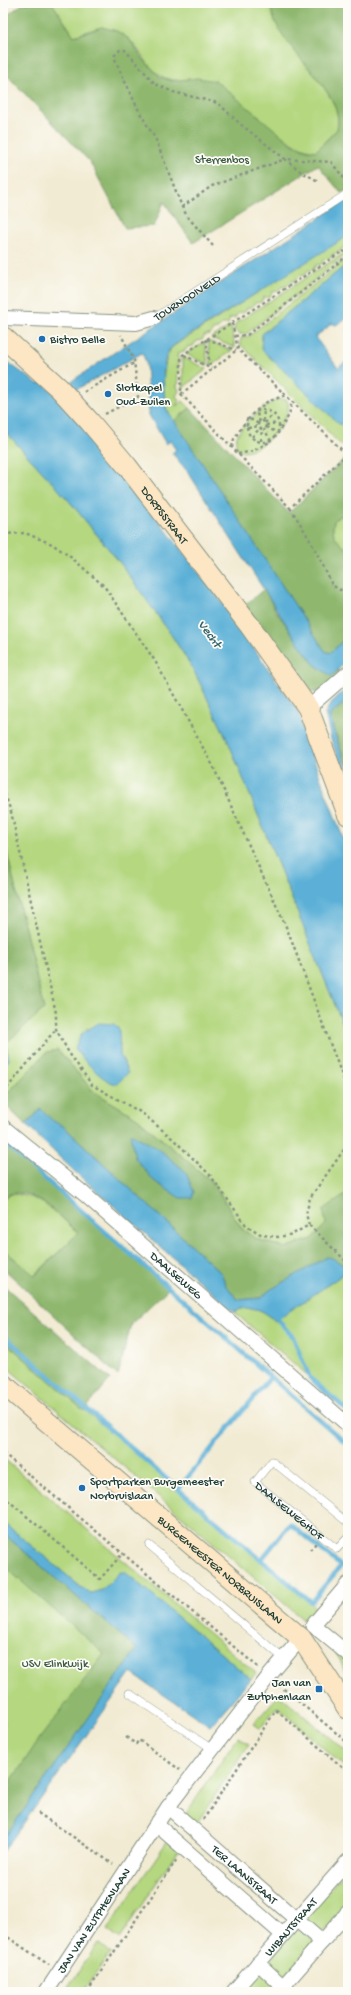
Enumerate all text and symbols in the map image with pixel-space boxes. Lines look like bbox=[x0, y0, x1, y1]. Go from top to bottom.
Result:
park label: Sterrenbos bbox=[195, 154, 250, 168]
street label: TOURNOOIVELD bbox=[151, 272, 224, 326]
marker: Bistro Belle bbox=[37, 334, 47, 344]
place label: Bistro Belle bbox=[49, 334, 106, 348]
place label: Slotkapel Oud-Zuilen bbox=[116, 382, 170, 410]
marker: Slotkapel Oud-Zuilen bbox=[103, 389, 113, 399]
street label: DORPSSTRAAT bbox=[136, 484, 190, 549]
water label: Vecht bbox=[194, 618, 226, 653]
street label: DAALSEWEG bbox=[145, 1249, 204, 1303]
place label: Sportparken Burgemeester Norbruislaan bbox=[90, 1476, 225, 1504]
street label: DAALSEWEGHOF bbox=[250, 1479, 326, 1545]
marker: Sportparken Burgemeester Norbruislaan bbox=[77, 1483, 87, 1493]
street label: BURGEMEESTER NORBRUISLAAN bbox=[153, 1513, 285, 1628]
park label: USV Elinkwijk bbox=[22, 1658, 90, 1672]
place label: Jan van Zutphenlaan bbox=[247, 1677, 311, 1705]
marker: Jan van Zutphenlaan bbox=[314, 1684, 324, 1694]
street label: TER LAANSTRAAT bbox=[207, 1842, 280, 1909]
street label: JAN VAN ZUTPHENLAAN bbox=[55, 1866, 135, 1977]
street label: WIBAUTSTRAAT bbox=[263, 1895, 322, 1960]

